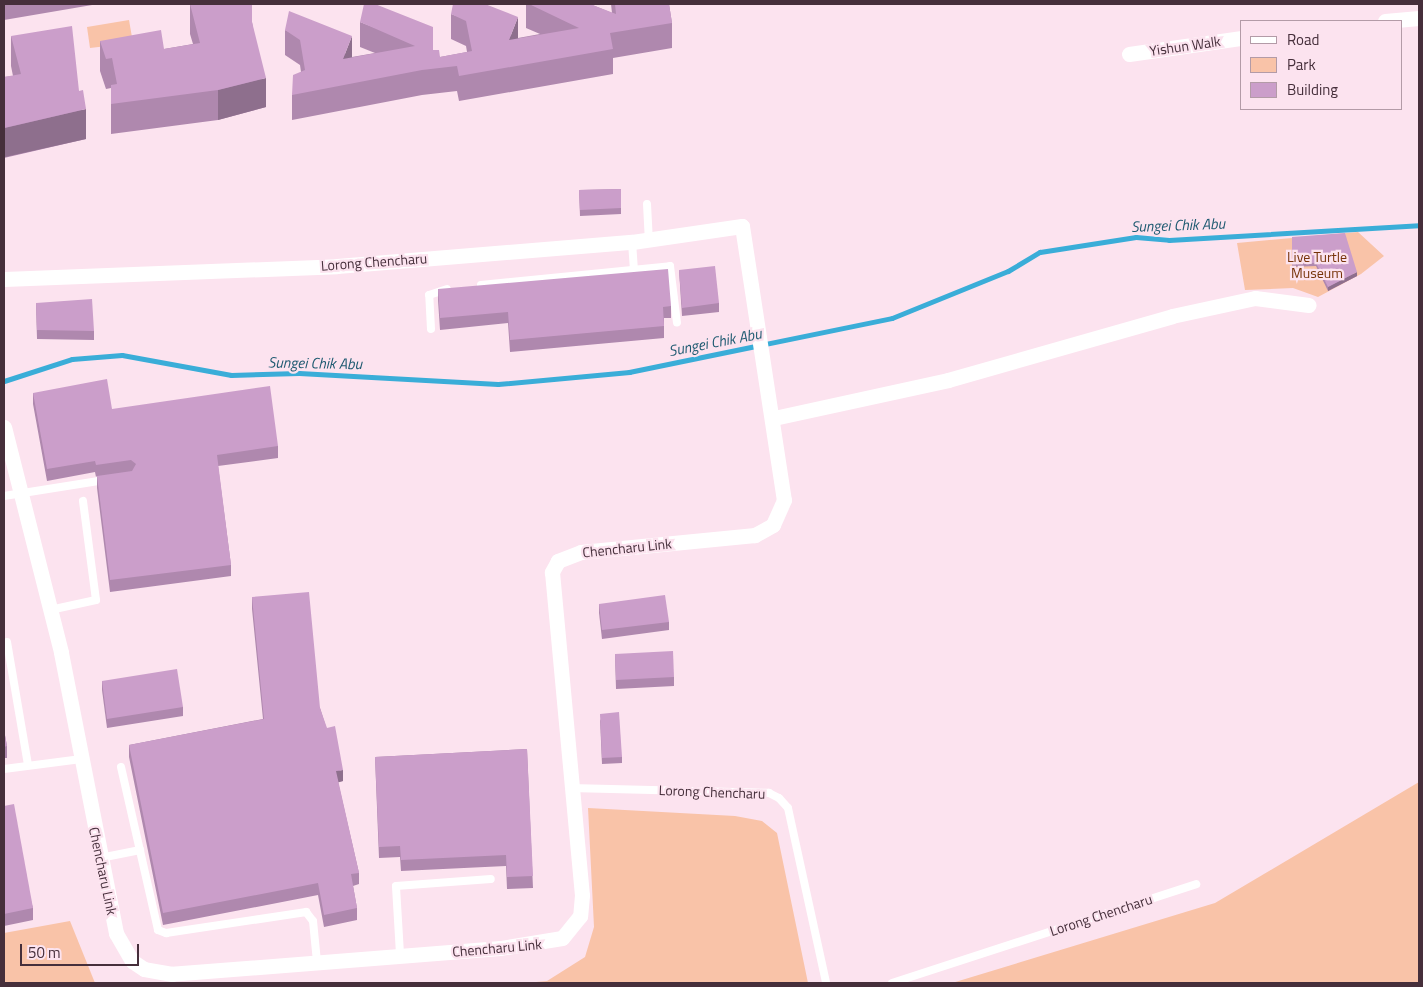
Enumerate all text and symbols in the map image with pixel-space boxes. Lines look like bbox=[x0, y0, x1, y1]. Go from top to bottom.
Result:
legend bbox=[1240, 20, 1403, 110]
text: Road bbox=[1287, 28, 1319, 51]
street label: Yishun Walk bbox=[1148, 33, 1222, 59]
text: Park bbox=[1287, 53, 1316, 76]
text: Building bbox=[1287, 78, 1338, 101]
water label: Sungei Chik Abu bbox=[1131, 214, 1225, 236]
park label: Live Turtle Museum bbox=[1287, 249, 1347, 282]
street label: Lorong Chencharu bbox=[320, 250, 428, 274]
water label: Sungei Chik Abu bbox=[667, 324, 763, 360]
water label: Sungei Chik Abu bbox=[268, 353, 362, 373]
street label: Chencharu Link bbox=[582, 535, 672, 561]
street label: Lorong Chencharu bbox=[658, 782, 766, 802]
street label: Chencharu Link bbox=[85, 825, 121, 917]
street label: Lorong Chencharu bbox=[1048, 891, 1154, 939]
scale bar bbox=[22, 934, 141, 966]
street label: Chencharu Link bbox=[452, 936, 542, 960]
text: 50 m bbox=[28, 941, 61, 964]

